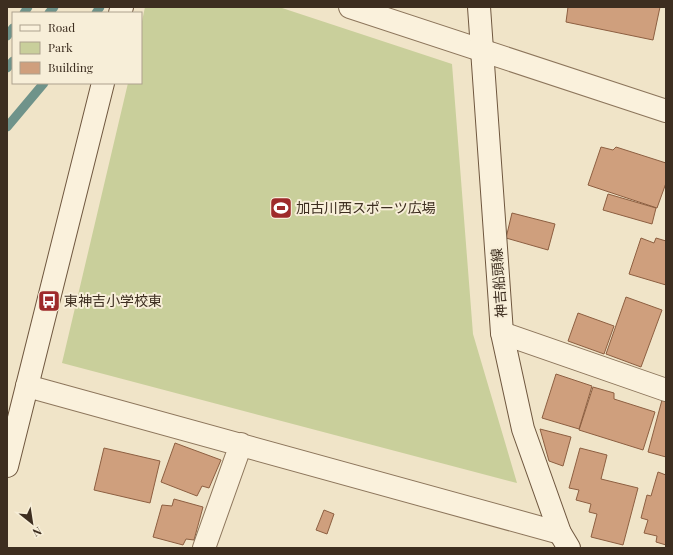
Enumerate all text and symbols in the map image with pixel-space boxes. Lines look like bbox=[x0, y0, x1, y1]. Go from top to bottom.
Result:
legend bbox=[12, 12, 142, 84]
text: Road bbox=[48, 19, 75, 35]
text: Park bbox=[48, 39, 73, 55]
text: Building bbox=[48, 59, 94, 75]
sports icon: 加古川西スポーツ広場 bbox=[268, 195, 294, 221]
place label: 加古川西スポーツ広場 bbox=[296, 198, 436, 217]
street label: 神吉船頭線 bbox=[487, 247, 510, 319]
bus stop icon: 東神吉小学校東 bbox=[36, 288, 62, 314]
place label: 東神吉小学校東 bbox=[64, 291, 162, 310]
north arrow bbox=[12, 503, 52, 543]
text: N bbox=[30, 524, 44, 541]

